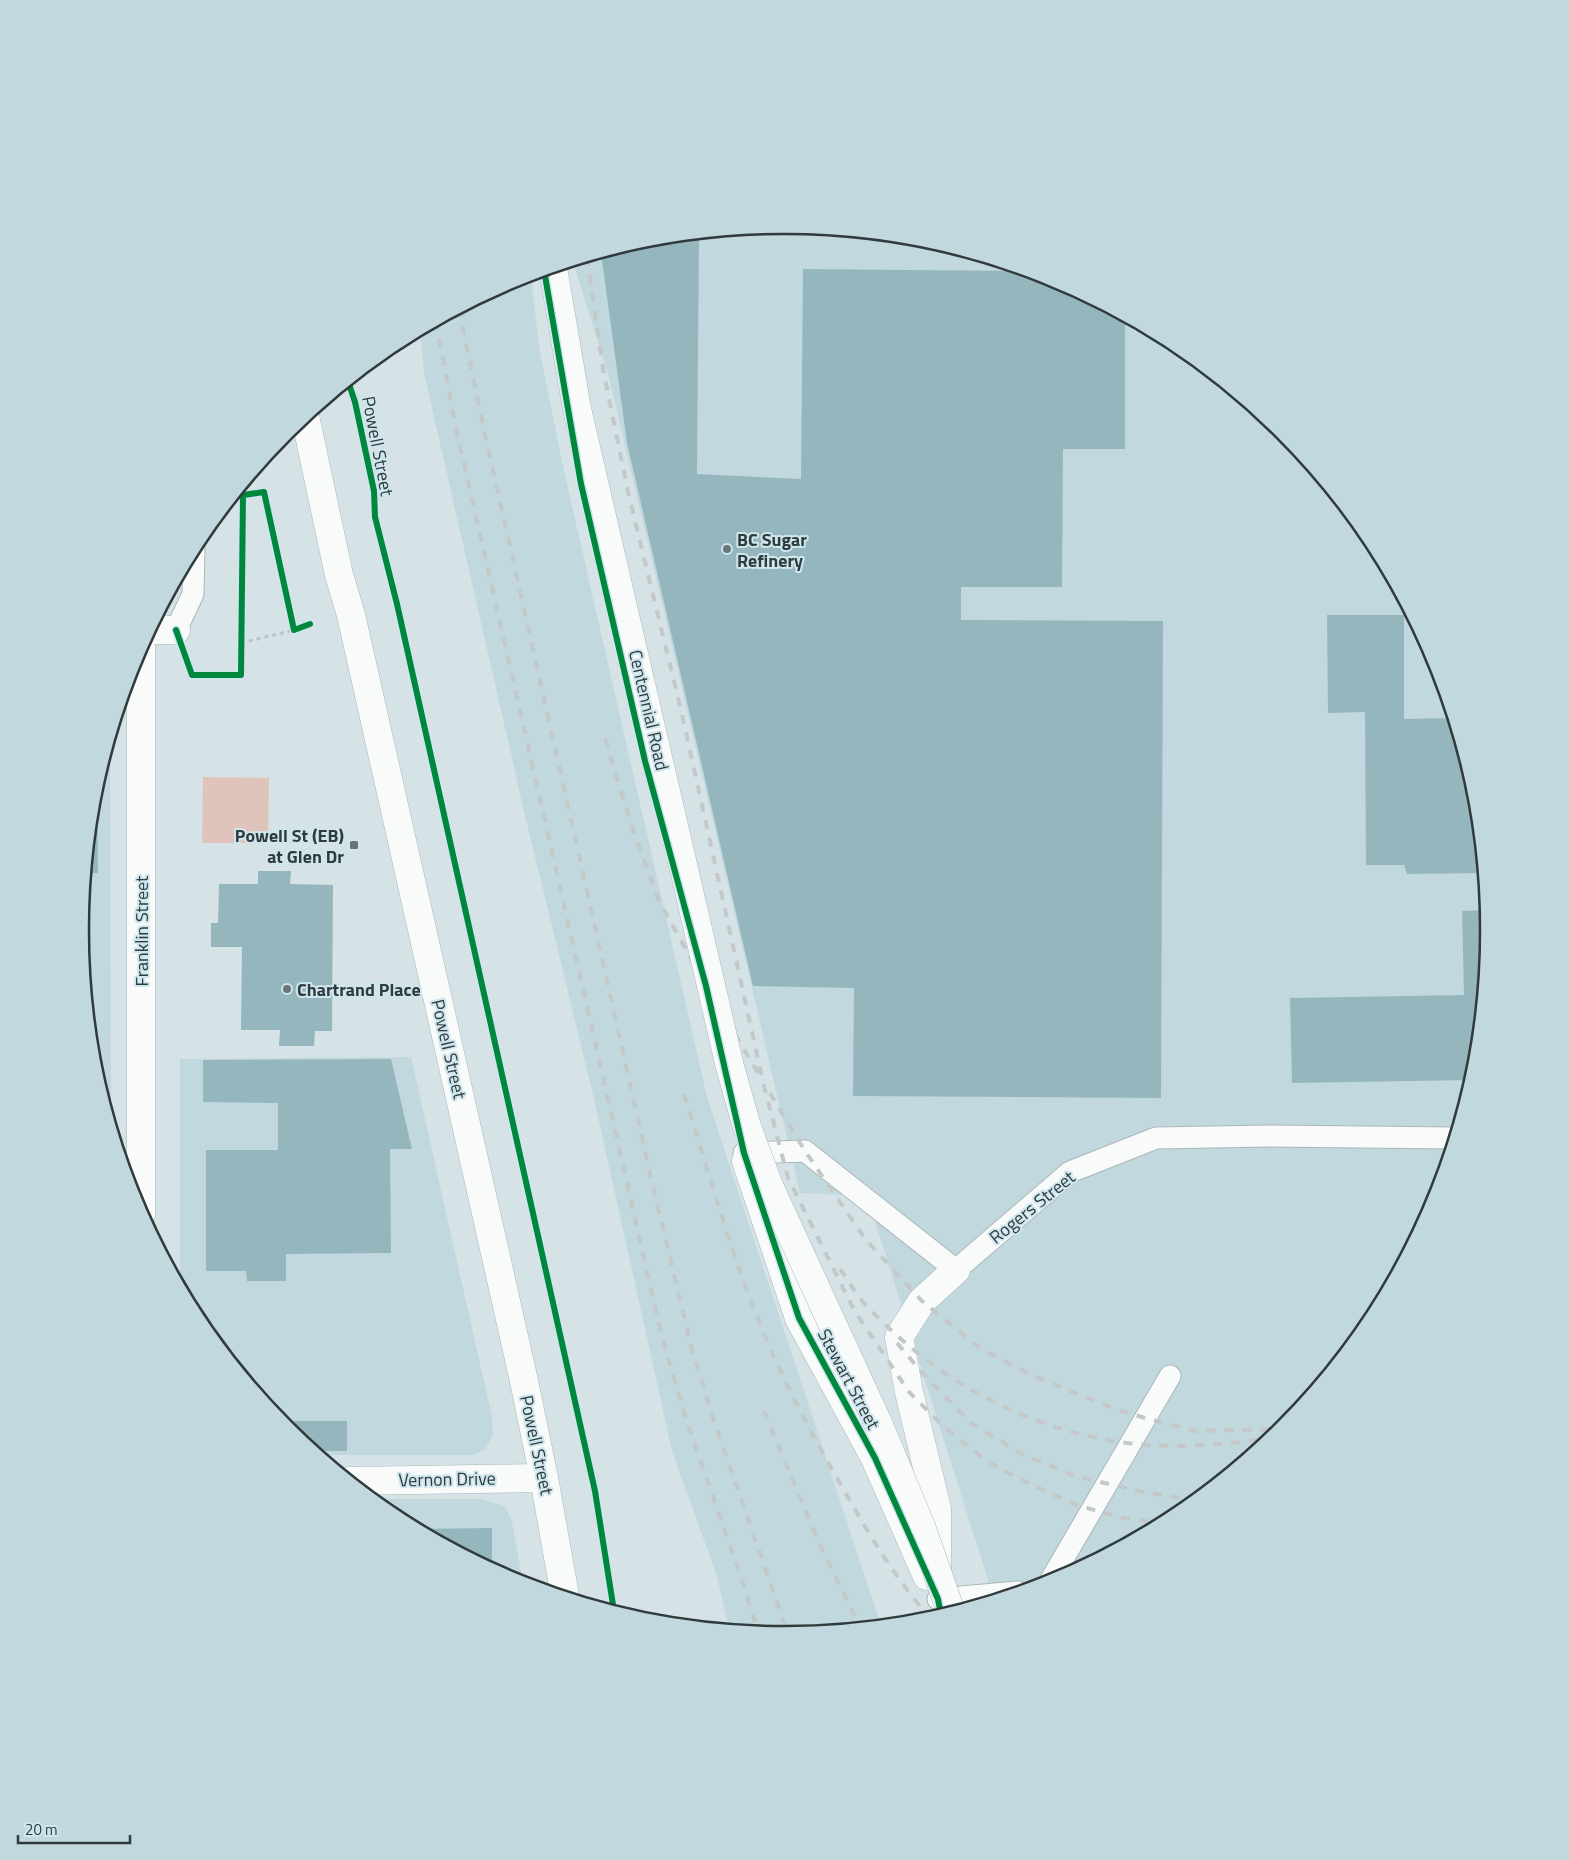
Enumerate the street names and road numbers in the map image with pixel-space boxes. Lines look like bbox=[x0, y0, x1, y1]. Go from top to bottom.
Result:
street label: Powell Street bbox=[355, 394, 401, 499]
street label: Centennial Road bbox=[622, 647, 676, 773]
street label: Franklin Street bbox=[128, 875, 155, 986]
street label: Powell Street bbox=[424, 997, 474, 1102]
street label: Rogers Street bbox=[983, 1163, 1081, 1250]
street label: Stewart Street bbox=[811, 1324, 887, 1435]
street label: Powell Street bbox=[513, 1393, 561, 1498]
street label: Vernon Drive bbox=[398, 1465, 496, 1493]

